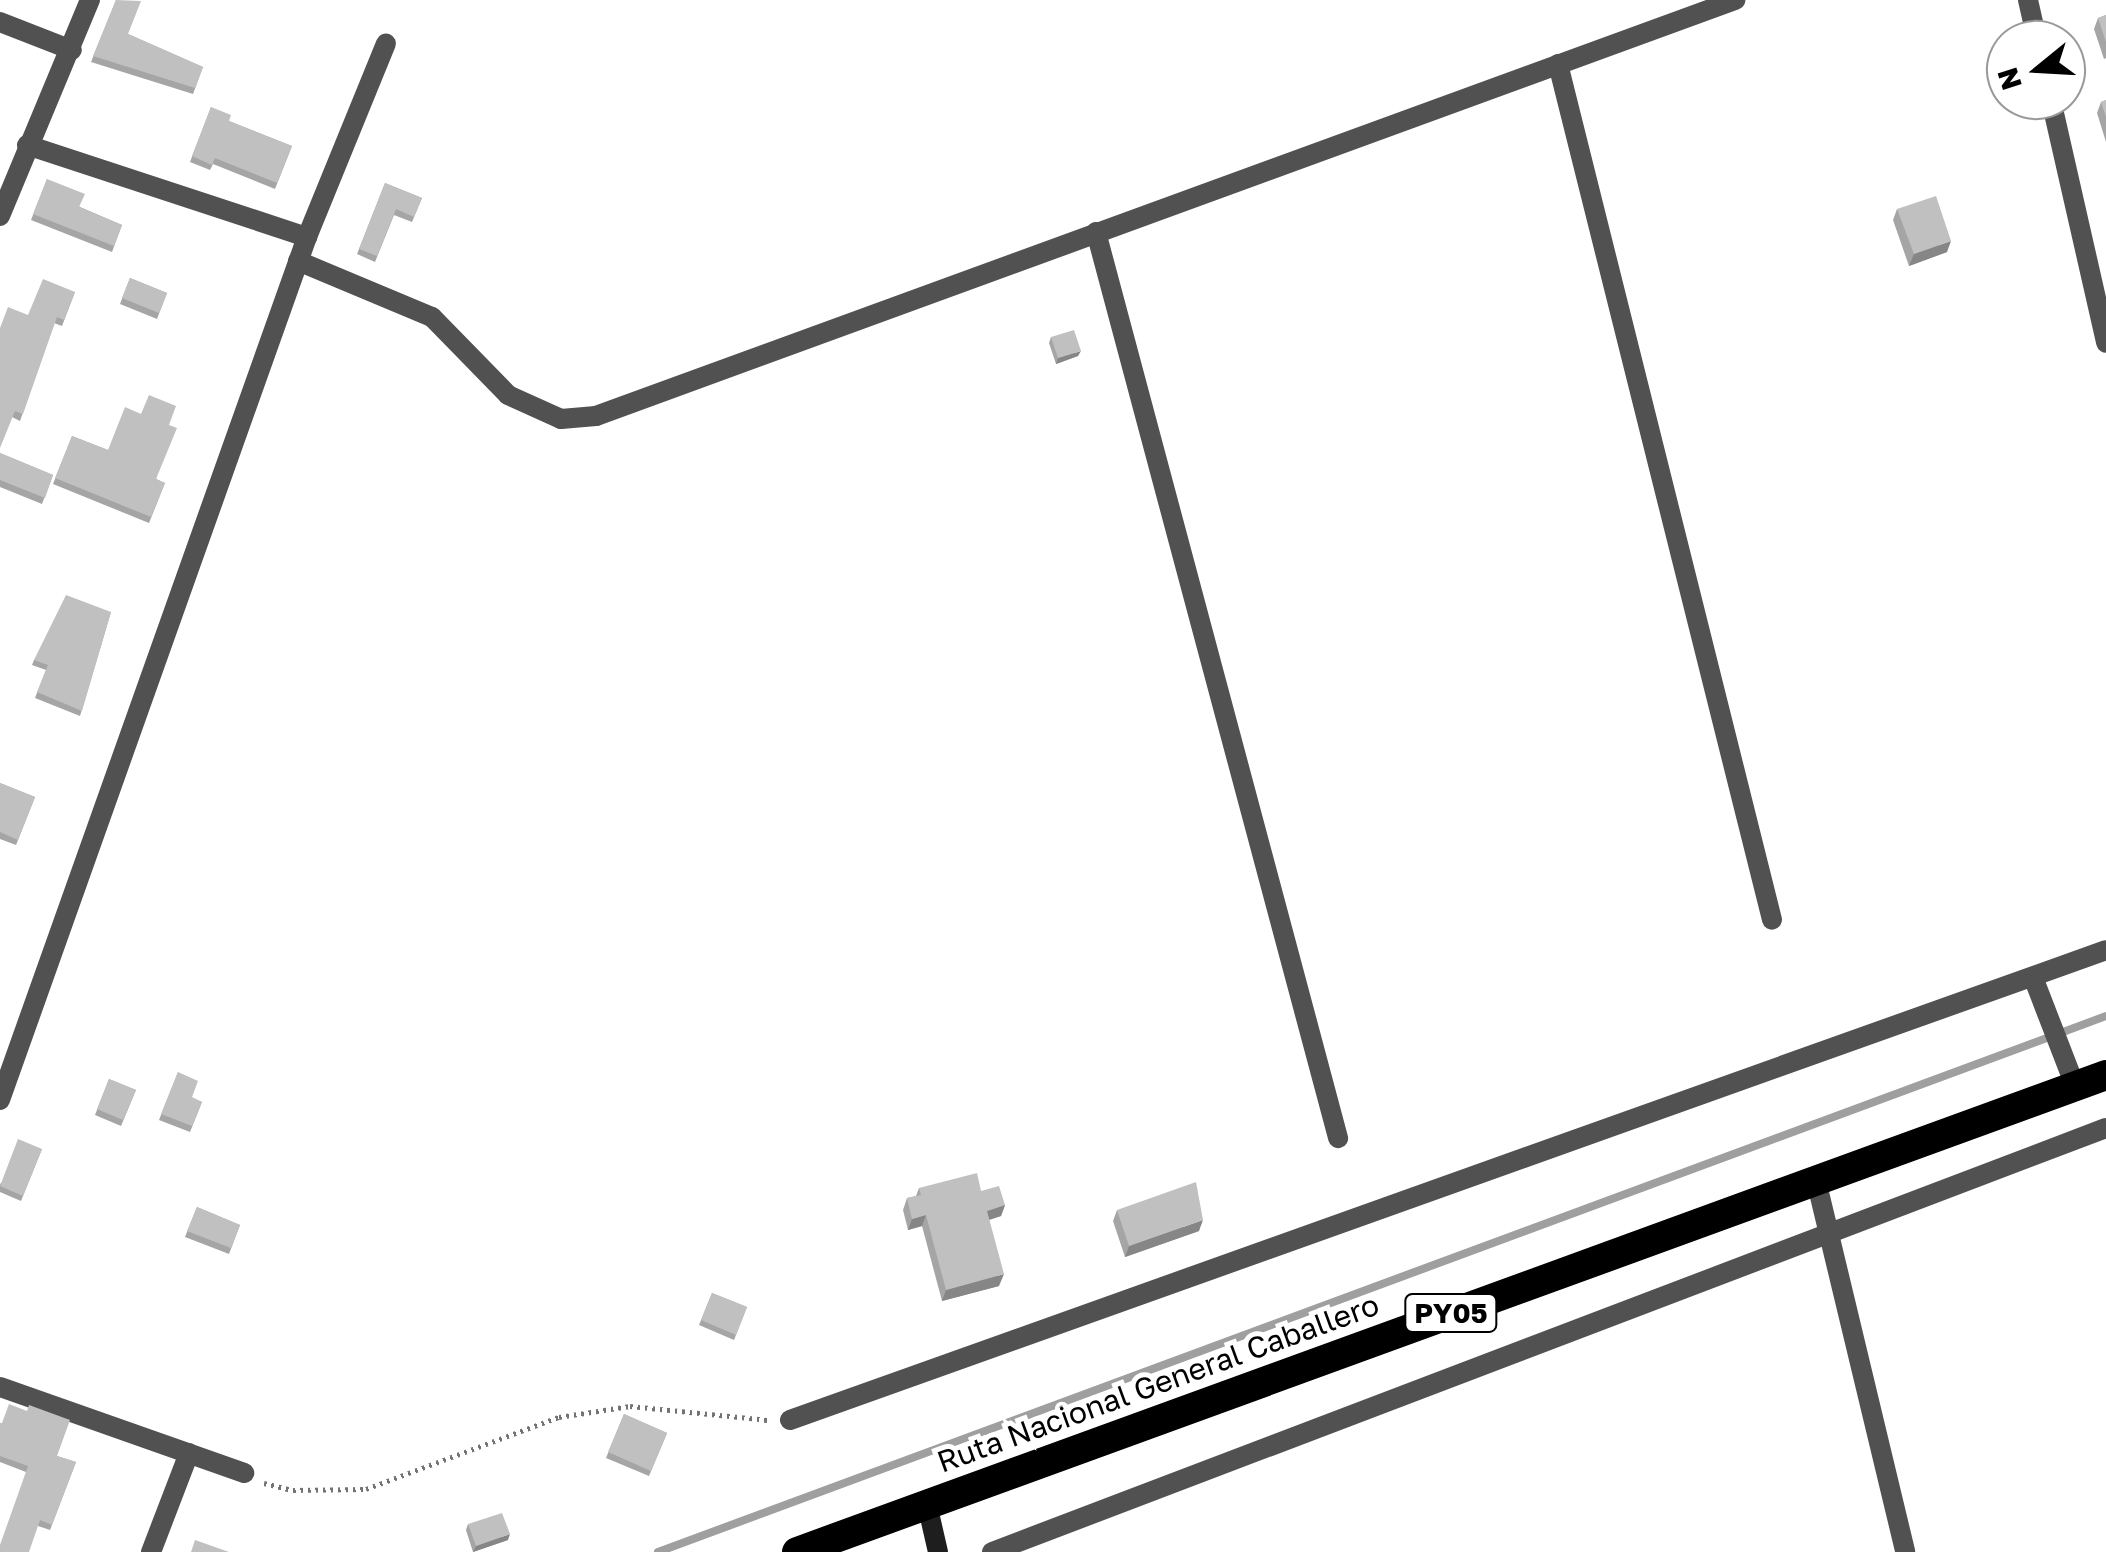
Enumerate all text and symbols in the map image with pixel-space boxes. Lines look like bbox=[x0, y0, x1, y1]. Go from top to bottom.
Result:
north arrow bbox=[1986, 20, 2086, 120]
text: N bbox=[1990, 64, 2028, 94]
street label: Ruta Nacional General Caballero bbox=[932, 1286, 1384, 1480]
road number: PY05 bbox=[1404, 1290, 1498, 1336]

